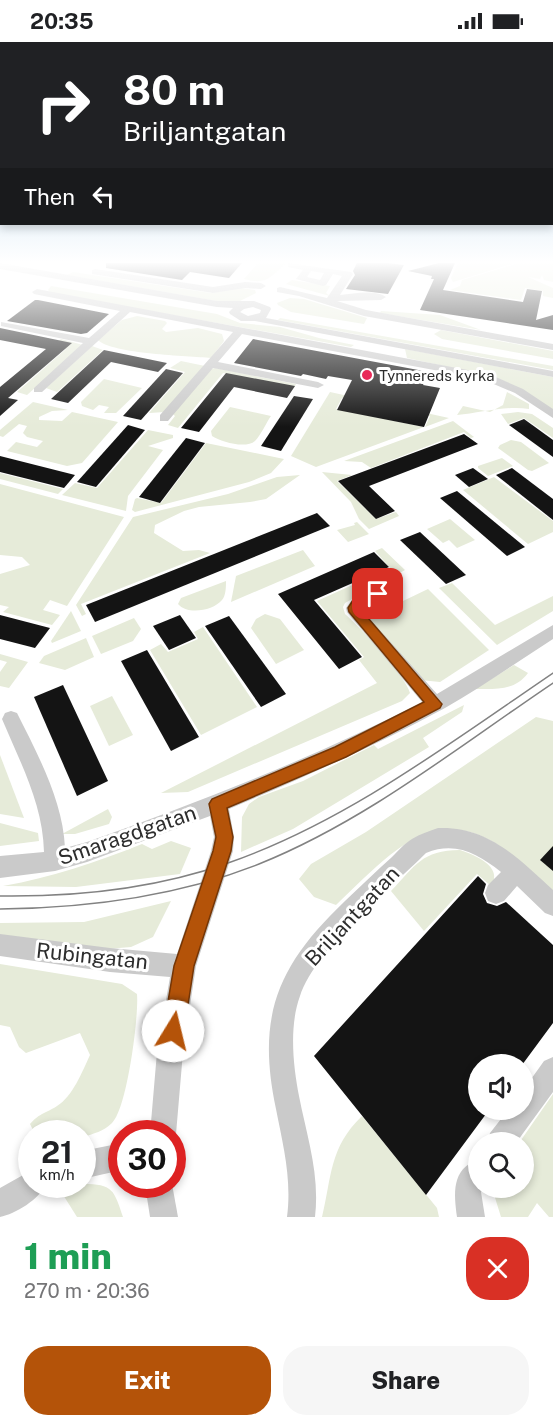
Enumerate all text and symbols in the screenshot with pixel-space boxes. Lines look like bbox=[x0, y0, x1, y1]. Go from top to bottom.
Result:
text: 20:35 bbox=[30, 8, 94, 34]
text: 80 m bbox=[123, 65, 225, 114]
icon: right bbox=[24, 66, 102, 144]
text: Briljantgatan bbox=[123, 115, 286, 147]
icon: left bbox=[87, 180, 120, 213]
text: Then bbox=[24, 184, 75, 210]
place label: Tynnereds kyrka bbox=[379, 367, 495, 384]
marker: Tynnereds kyrka bbox=[360, 368, 374, 382]
pin bbox=[352, 568, 403, 619]
icon: arrive bbox=[361, 577, 394, 610]
street label: Smaragdgatan bbox=[55, 800, 199, 870]
street label: Briljantgatan bbox=[300, 861, 404, 971]
street label: Rubingatan bbox=[35, 938, 149, 974]
position arrow bbox=[141, 999, 205, 1063]
map controls bbox=[468, 1054, 534, 1198]
button: sound bbox=[468, 1054, 534, 1120]
speed limit sign: 30 bbox=[108, 1120, 186, 1198]
button: search bbox=[468, 1132, 534, 1198]
text: 21 bbox=[41, 1134, 73, 1170]
text: km/h bbox=[39, 1166, 75, 1183]
text: 1 min bbox=[24, 1235, 112, 1277]
button: close bbox=[466, 1237, 529, 1300]
text: 270 m · 20:36 bbox=[24, 1279, 150, 1303]
button: Exit bbox=[24, 1346, 271, 1415]
button: Share bbox=[283, 1346, 529, 1415]

